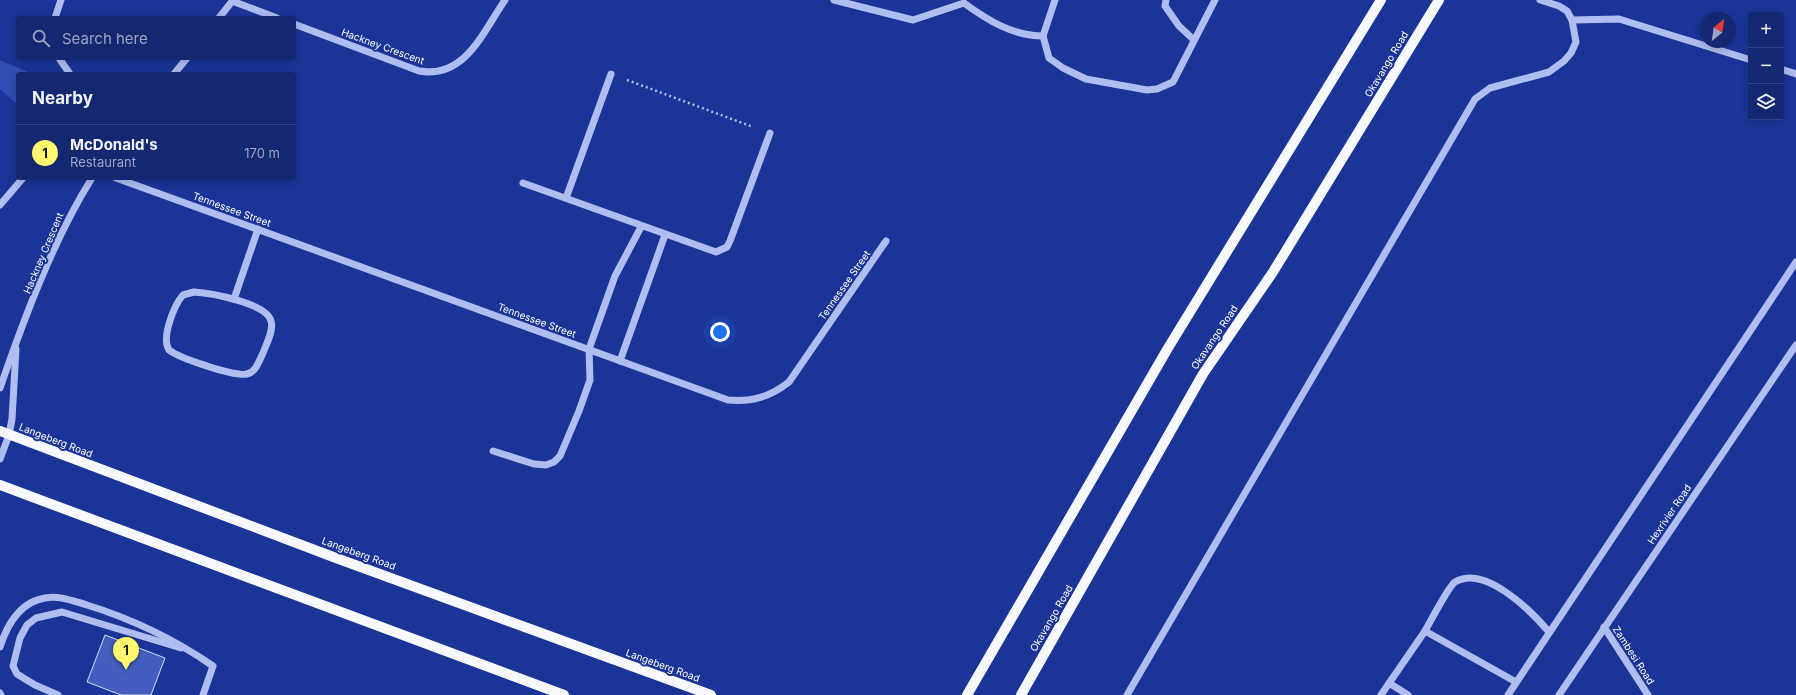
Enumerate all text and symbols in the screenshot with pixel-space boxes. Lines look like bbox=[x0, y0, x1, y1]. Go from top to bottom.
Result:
north arrow bbox=[1700, 12, 1736, 48]
map controls bbox=[1748, 12, 1784, 120]
button: + bbox=[1748, 12, 1784, 48]
search box bbox=[16, 16, 296, 60]
street label: Hackney Crescent bbox=[340, 25, 427, 67]
icon: search bbox=[30, 27, 52, 49]
text: Search here bbox=[62, 29, 148, 48]
street label: Okavango Road bbox=[1362, 29, 1410, 99]
button: − bbox=[1748, 48, 1784, 84]
button: layers bbox=[1748, 84, 1784, 120]
text: Nearby bbox=[32, 88, 93, 108]
text: McDonald's bbox=[70, 135, 158, 154]
text: 1 bbox=[42, 145, 48, 161]
text: 170 m bbox=[244, 145, 280, 161]
text: Restaurant bbox=[70, 154, 136, 170]
street label: Tennessee Street bbox=[191, 189, 273, 229]
street label: Hackney Crescent bbox=[20, 210, 66, 295]
street label: Tennessee Street bbox=[815, 247, 873, 322]
street label: Tennessee Street bbox=[496, 300, 578, 340]
street label: Okavango Road bbox=[1188, 303, 1240, 371]
your location bbox=[710, 322, 730, 342]
street label: Langeberg Road bbox=[18, 420, 94, 460]
street label: Hexrivier Road bbox=[1645, 482, 1693, 546]
street label: Langeberg Road bbox=[320, 534, 398, 572]
street label: Okavango Road bbox=[1027, 583, 1075, 653]
street label: Zambesi Road bbox=[1611, 624, 1657, 686]
pin: 1 bbox=[113, 637, 139, 670]
street label: Langeberg Road bbox=[624, 646, 702, 684]

